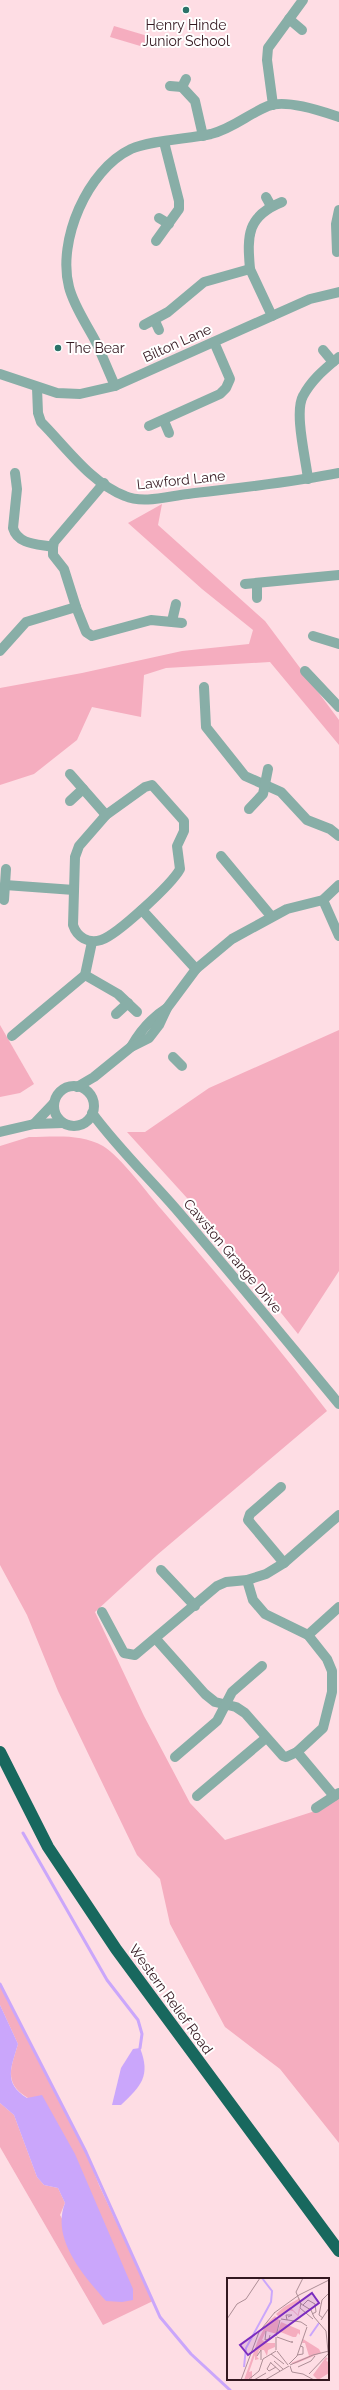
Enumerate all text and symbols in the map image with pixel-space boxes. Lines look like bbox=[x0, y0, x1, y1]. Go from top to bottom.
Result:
marker: Henry Hinde Junior School bbox=[181, 5, 191, 15]
place label: Henry Hinde Junior School bbox=[142, 17, 230, 49]
street label: Bilton Lane bbox=[140, 321, 214, 365]
place label: The Bear bbox=[66, 340, 125, 356]
marker: The Bear bbox=[53, 343, 63, 353]
street label: Lawford Lane bbox=[136, 467, 226, 493]
street label: Cawston Grange Drive bbox=[181, 1196, 285, 1316]
street label: Western Relief Road bbox=[126, 1941, 216, 2057]
inset map bbox=[227, 2278, 329, 2380]

